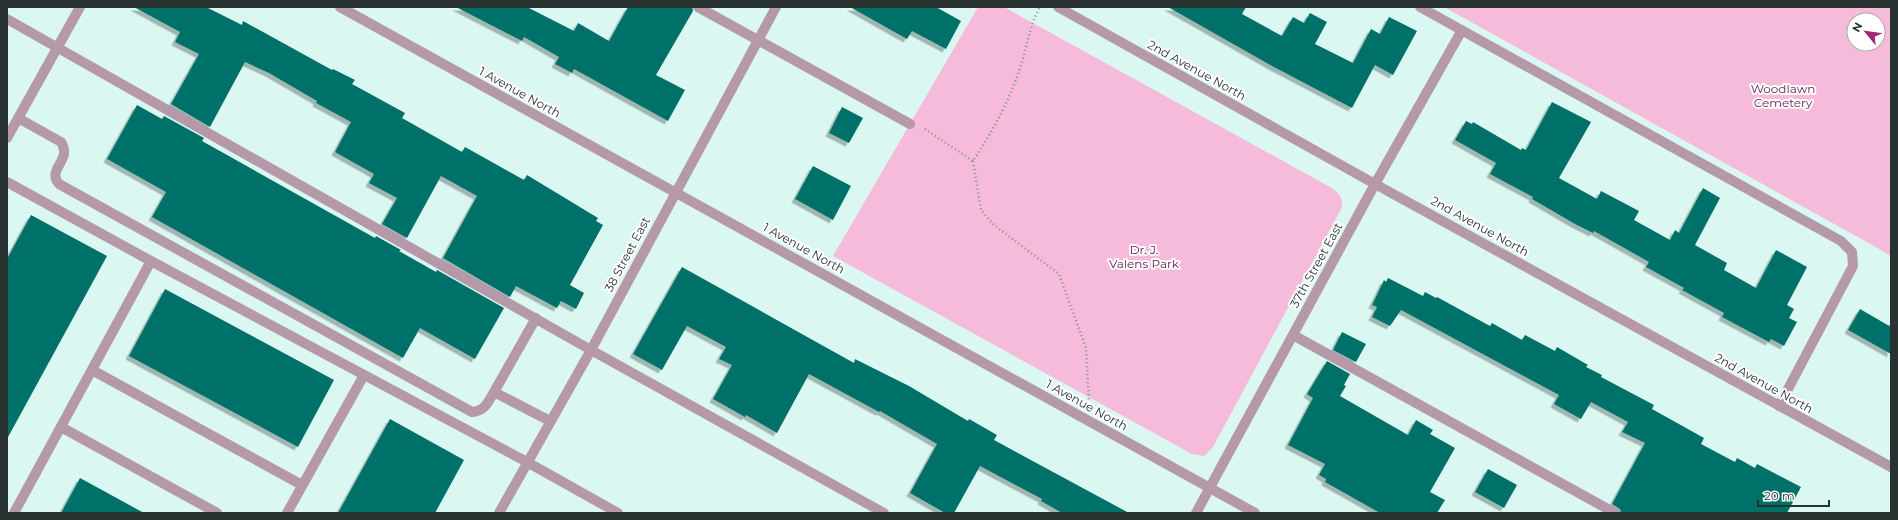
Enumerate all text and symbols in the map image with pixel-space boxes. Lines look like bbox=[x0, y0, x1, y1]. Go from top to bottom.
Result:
north arrow bbox=[1846, 12, 1886, 52]
text: N bbox=[1849, 20, 1866, 34]
street label: 2nd Avenue North bbox=[1145, 37, 1249, 103]
street label: 1 Avenue North bbox=[476, 63, 564, 121]
park label: Woodlawn Cemetery bbox=[1751, 81, 1815, 110]
street label: 2nd Avenue North bbox=[1428, 193, 1532, 259]
street label: 38 Street East bbox=[601, 214, 653, 294]
street label: 1 Avenue North bbox=[760, 219, 848, 277]
street label: 37th Street East bbox=[1286, 220, 1346, 310]
park label: Dr. J. Valens Park bbox=[1109, 242, 1180, 271]
street label: 2nd Avenue North bbox=[1712, 350, 1816, 416]
street label: 1 Avenue North bbox=[1043, 376, 1131, 434]
scale bar bbox=[1758, 482, 1829, 508]
text: 20 m bbox=[1764, 488, 1795, 503]

